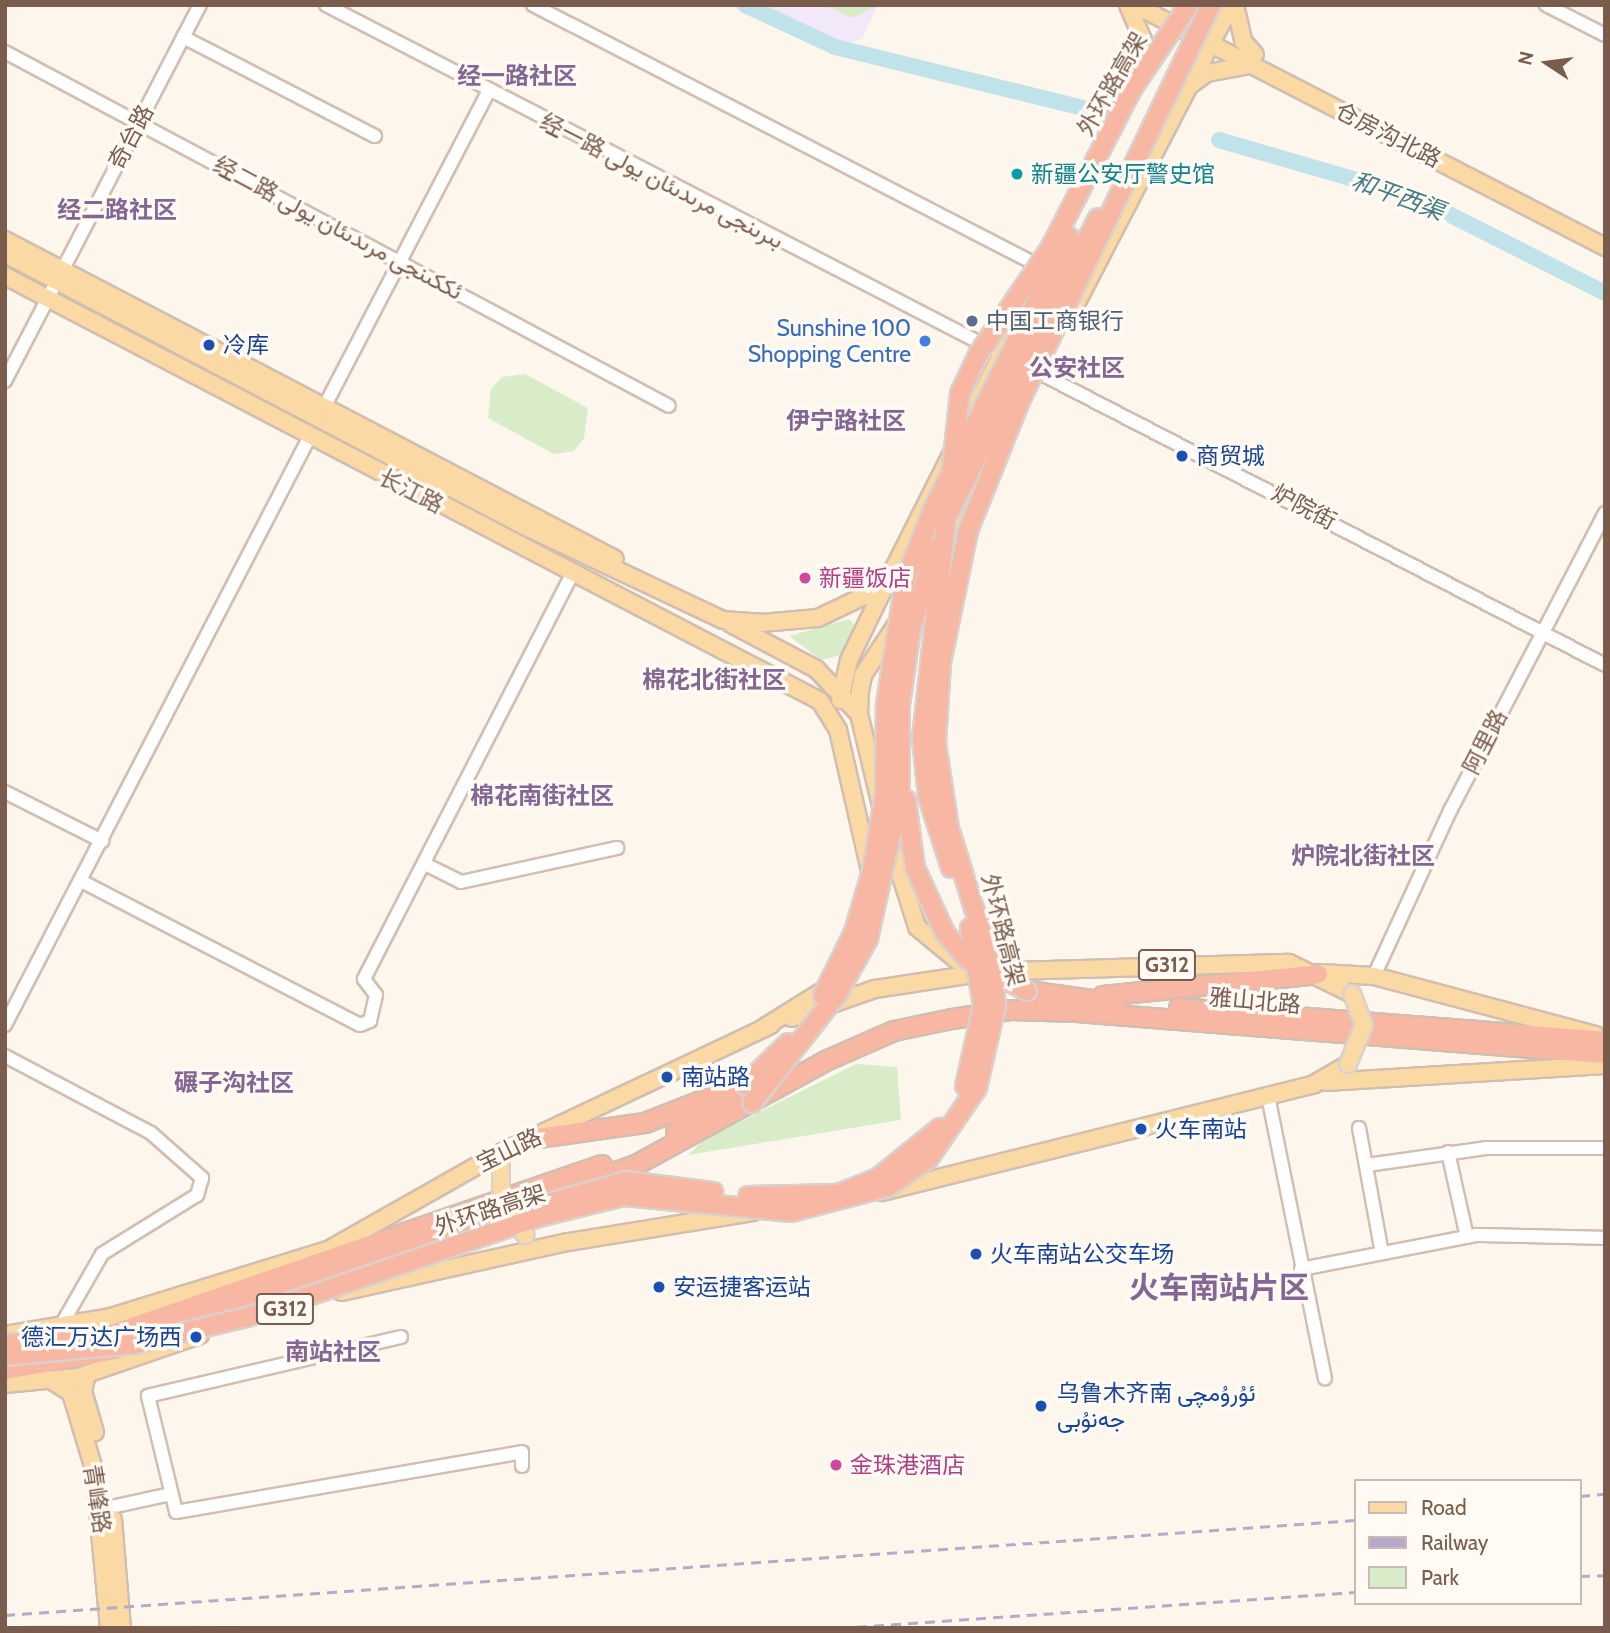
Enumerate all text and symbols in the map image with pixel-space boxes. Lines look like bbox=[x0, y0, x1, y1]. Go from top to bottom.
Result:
street label: 外环路高架 bbox=[1071, 27, 1153, 141]
north arrow bbox=[1512, 28, 1582, 98]
text: N bbox=[1513, 49, 1539, 67]
district label: 经一路社区 bbox=[457, 62, 577, 90]
street label: 仓房沟北路 bbox=[1331, 97, 1445, 173]
street label: 奇台路 bbox=[103, 100, 159, 174]
street label: 经一路 بىرىنجى مرىدىئان يولى bbox=[536, 108, 788, 254]
street label: 经二路 ئككىنجى مرىدىئان يولى bbox=[209, 151, 467, 305]
place label: 新疆公安厅警史馆 bbox=[1031, 160, 1215, 188]
marker: 新疆公安厅警史馆 bbox=[1009, 166, 1025, 182]
water label: 和平西渠 bbox=[1348, 166, 1448, 226]
district label: 经二路社区 bbox=[57, 196, 177, 224]
place label: 中国工商银行 bbox=[986, 307, 1124, 335]
marker: 中国工商银行 bbox=[964, 313, 980, 329]
place label: Sunshine 100 Shopping Centre bbox=[748, 314, 911, 368]
place label: 冷库 bbox=[223, 331, 269, 359]
marker: Sunshine 100 Shopping Centre bbox=[917, 333, 933, 349]
marker: 冷库 bbox=[201, 337, 217, 353]
district label: 公安社区 bbox=[1029, 354, 1125, 382]
district label: 伊宁路社区 bbox=[786, 407, 906, 435]
place label: 商贸城 bbox=[1196, 442, 1265, 470]
marker: 商贸城 bbox=[1174, 448, 1190, 464]
street label: 长江路 bbox=[374, 463, 448, 519]
street label: 炉院街 bbox=[1267, 479, 1341, 535]
place label: 新疆饭店 bbox=[819, 564, 911, 592]
marker: 新疆饭店 bbox=[797, 570, 813, 586]
district label: 棉花北街社区 bbox=[642, 666, 786, 694]
street label: 阿里路 bbox=[1457, 705, 1513, 779]
district label: 棉花南街社区 bbox=[470, 782, 614, 810]
district label: 炉院北街社区 bbox=[1291, 842, 1435, 870]
street label: 外环路高架 bbox=[976, 871, 1030, 989]
road number: G312 bbox=[1137, 948, 1197, 982]
street label: 雅山北路 bbox=[1208, 983, 1302, 1019]
place label: 南站路 bbox=[681, 1063, 750, 1091]
district label: 碾子沟社区 bbox=[174, 1069, 294, 1097]
marker: 南站路 bbox=[659, 1069, 675, 1085]
place label: 火车南站 bbox=[1155, 1115, 1247, 1143]
marker: 火车南站 bbox=[1133, 1121, 1149, 1137]
street label: 宝山路 bbox=[472, 1122, 546, 1178]
street label: 外环路高架 bbox=[431, 1179, 549, 1241]
place label: 火车南站公交车场 bbox=[990, 1240, 1174, 1268]
marker: 火车南站公交车场 bbox=[968, 1246, 984, 1262]
district label: 火车南站片区 bbox=[1129, 1270, 1309, 1306]
place label: 安运捷客运站 bbox=[673, 1273, 811, 1301]
marker: 安运捷客运站 bbox=[651, 1279, 667, 1295]
road number: G312 bbox=[255, 1292, 315, 1326]
place label: 德汇万达广场西 bbox=[21, 1323, 182, 1351]
marker: 德汇万达广场西 bbox=[188, 1329, 204, 1345]
district label: 南站社区 bbox=[285, 1338, 381, 1366]
place label: 乌鲁木齐南 ئۇرۇمچى جەنۇبى bbox=[1057, 1379, 1255, 1433]
marker: 乌鲁木齐南 ئۇرۇمچى جەنۇبى bbox=[1031, 1396, 1051, 1416]
place label: 金珠港酒店 bbox=[850, 1451, 965, 1479]
marker: 金珠港酒店 bbox=[828, 1457, 844, 1473]
street label: 青峰路 bbox=[78, 1463, 116, 1535]
legend bbox=[1354, 1479, 1582, 1605]
text: Road bbox=[1421, 1495, 1467, 1520]
text: Railway bbox=[1421, 1530, 1488, 1555]
text: Park bbox=[1421, 1565, 1459, 1590]

